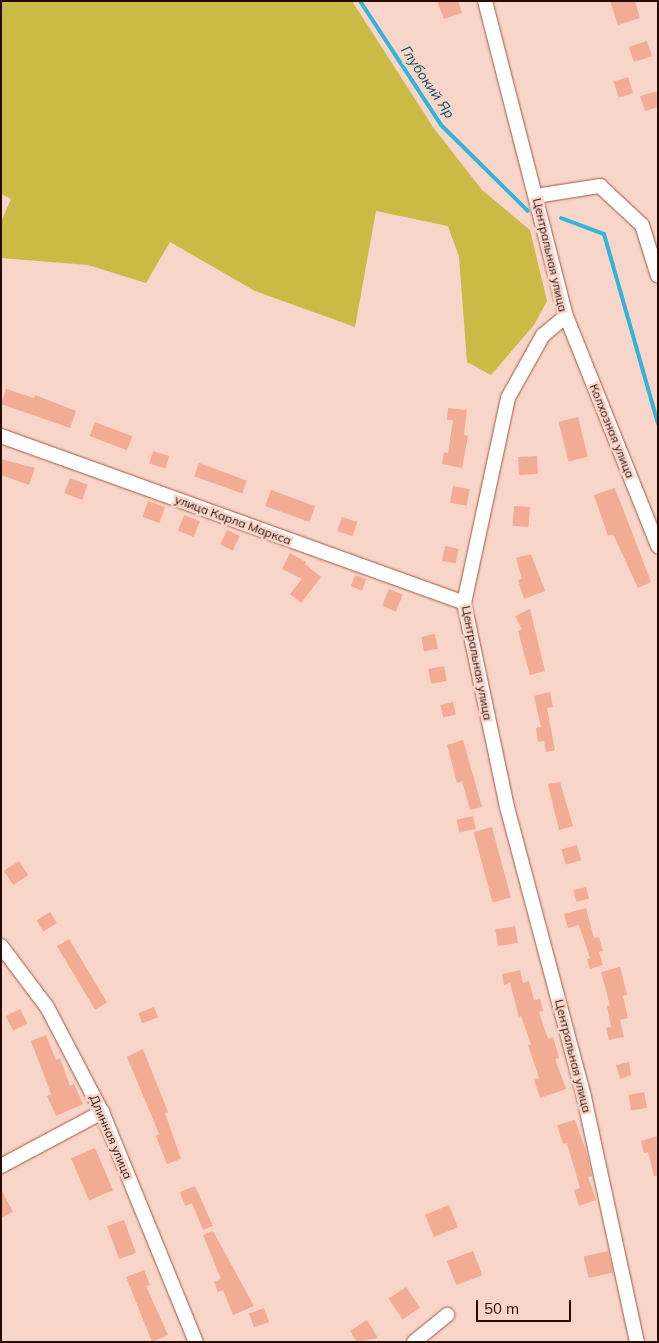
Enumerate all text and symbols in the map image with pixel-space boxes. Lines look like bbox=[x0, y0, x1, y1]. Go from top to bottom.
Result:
water label: Глубокий Яр bbox=[398, 43, 458, 121]
street label: Центральная улица bbox=[530, 197, 570, 313]
street label: Колхозная улица bbox=[587, 382, 637, 480]
street label: улица Карла Маркса bbox=[173, 492, 293, 548]
street label: Центральная улица bbox=[459, 605, 495, 721]
street label: Центральная улица bbox=[552, 998, 594, 1114]
street label: Длинная улица bbox=[87, 1093, 135, 1181]
scale bar bbox=[479, 1290, 574, 1322]
text: 50 m bbox=[484, 1299, 519, 1318]

